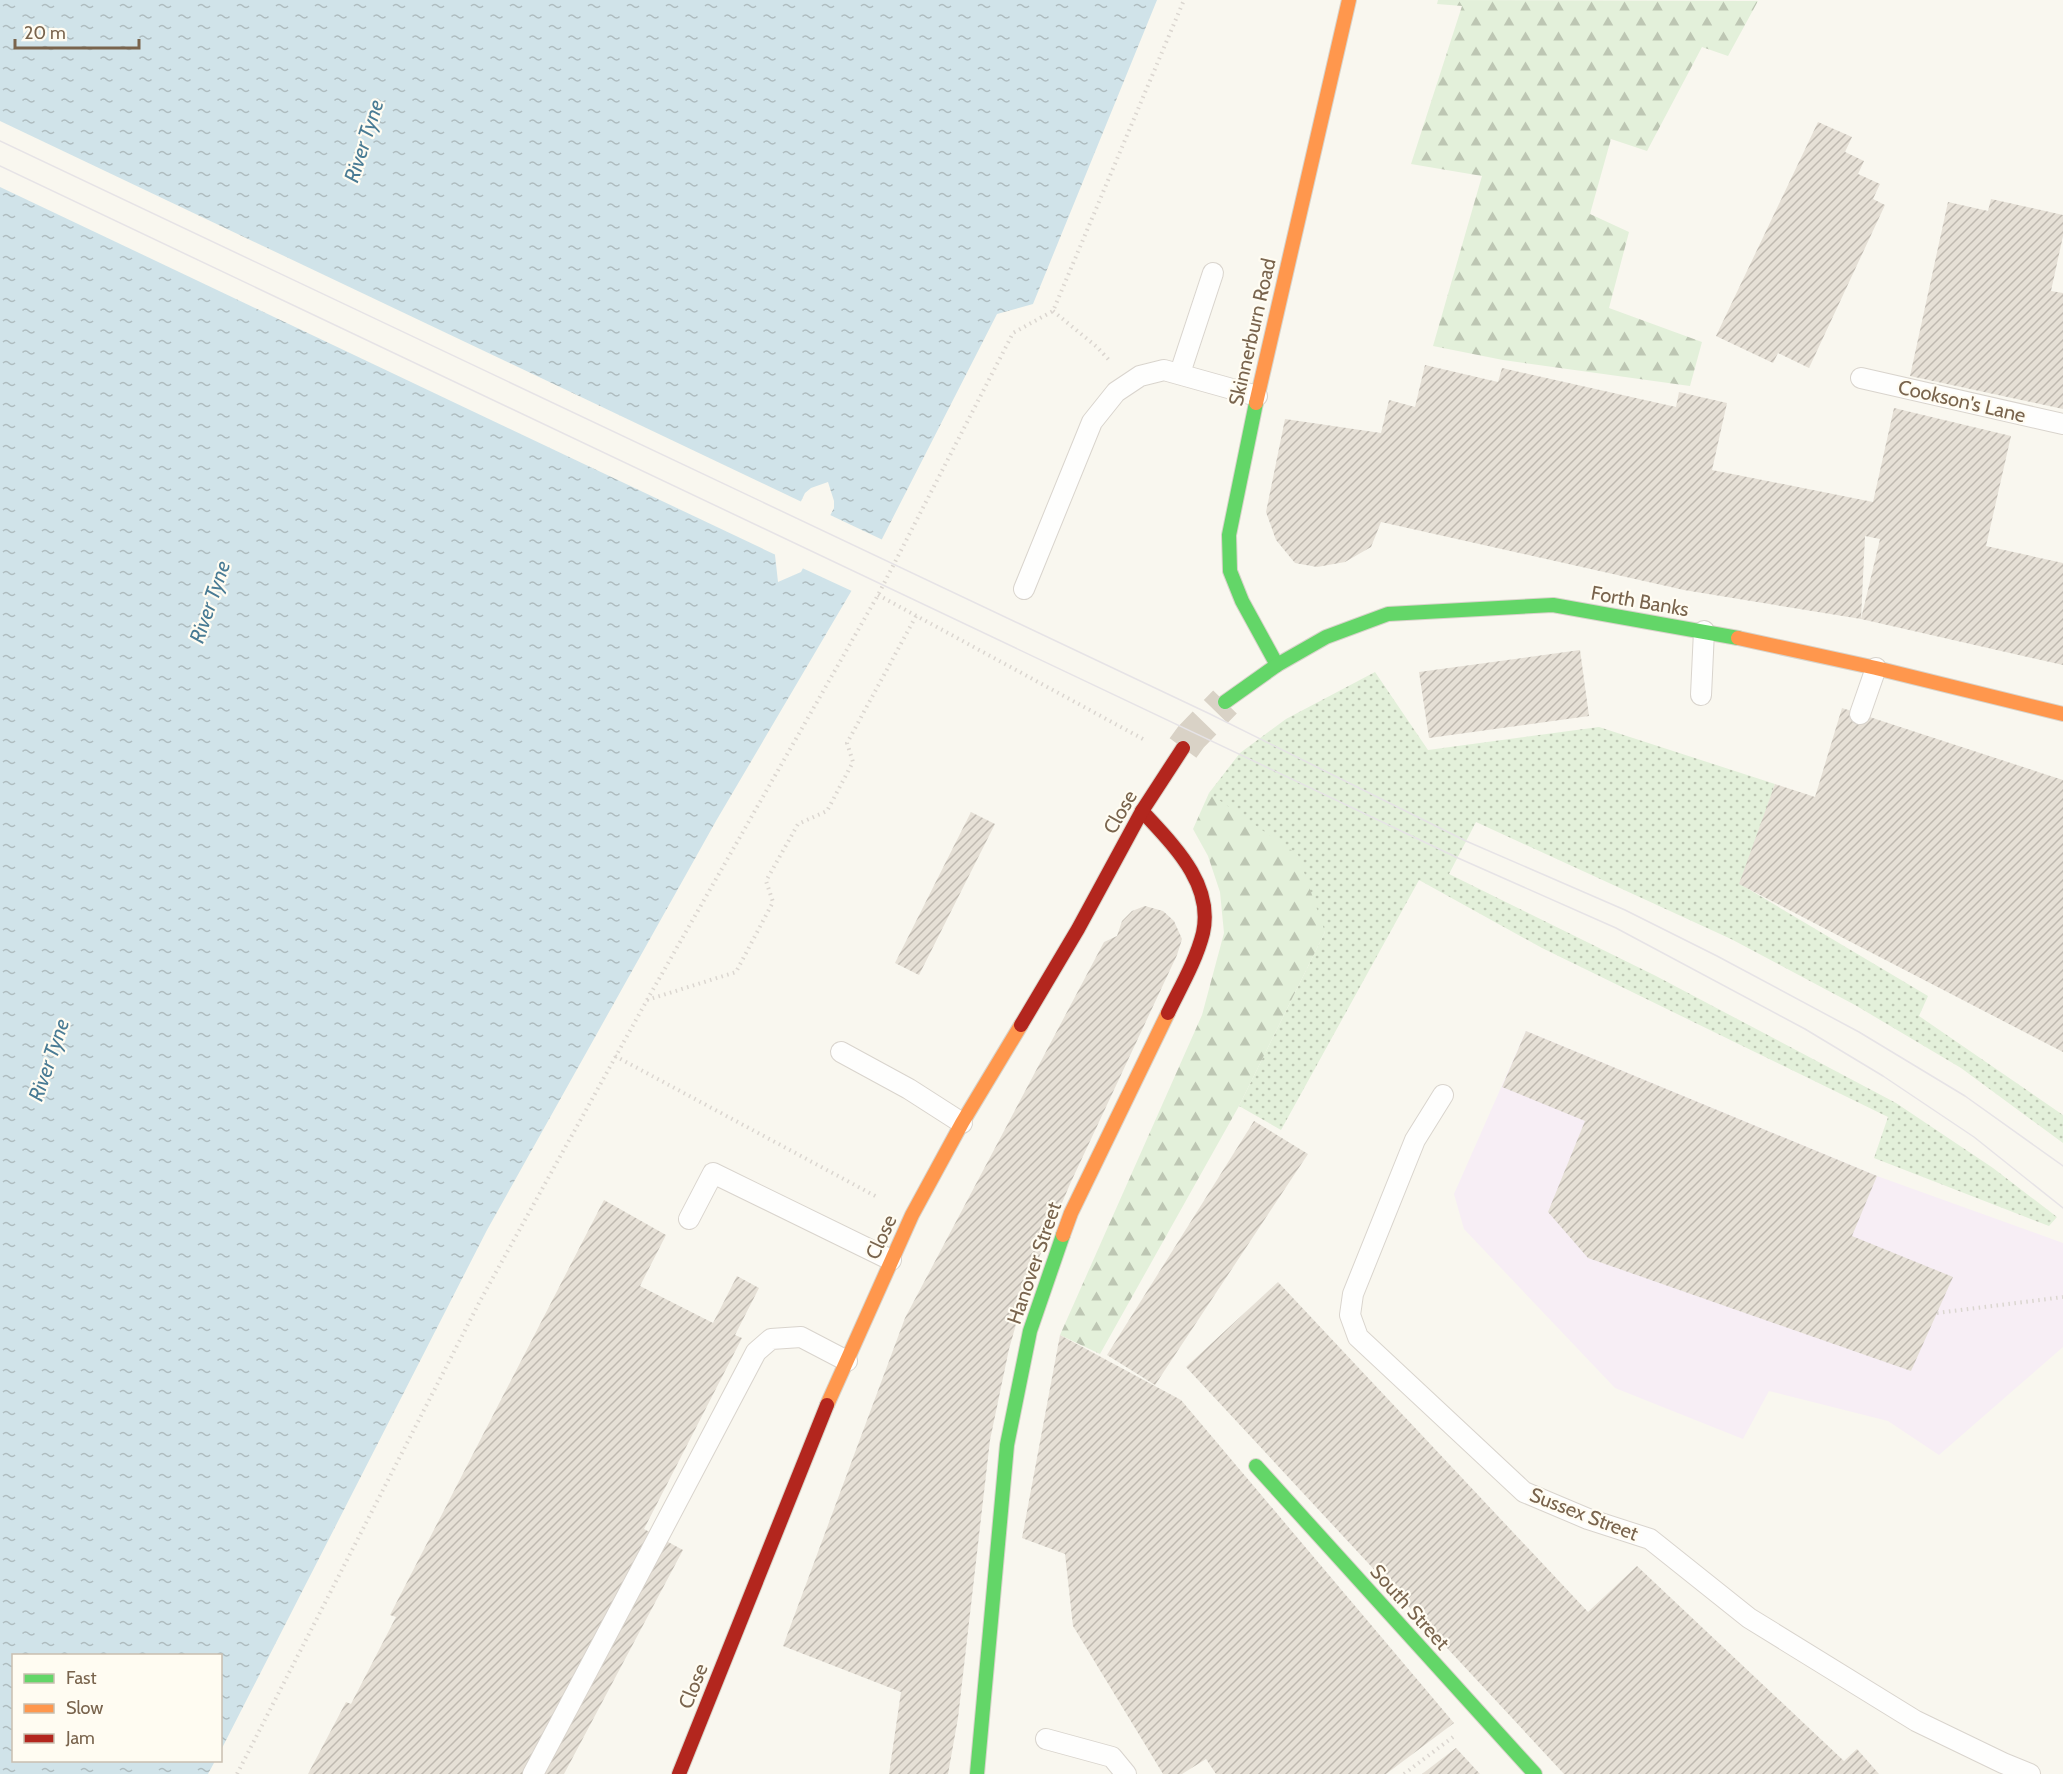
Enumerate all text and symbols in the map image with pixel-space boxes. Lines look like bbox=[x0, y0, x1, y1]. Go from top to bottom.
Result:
scale bar bbox=[15, 12, 140, 50]
text: 20 m bbox=[24, 22, 66, 44]
water label: River Tyne bbox=[338, 96, 389, 185]
street label: Skinnerburn Road bbox=[1223, 256, 1281, 408]
street label: Cookson's Lane bbox=[1896, 375, 2028, 427]
water label: River Tyne bbox=[184, 557, 235, 646]
street label: Forth Banks bbox=[1589, 581, 1691, 621]
street label: Close bbox=[1098, 786, 1142, 838]
water label: River Tyne bbox=[23, 1015, 74, 1104]
street label: Hanover Street bbox=[1002, 1199, 1066, 1327]
street label: Close bbox=[860, 1211, 902, 1263]
street label: Sussex Street bbox=[1526, 1482, 1642, 1546]
street label: South Street bbox=[1365, 1559, 1455, 1655]
legend bbox=[12, 1654, 222, 1762]
street label: Close bbox=[673, 1660, 713, 1712]
text: Fast bbox=[66, 1667, 97, 1689]
text: Slow bbox=[66, 1697, 103, 1719]
text: Jam bbox=[65, 1727, 95, 1749]

